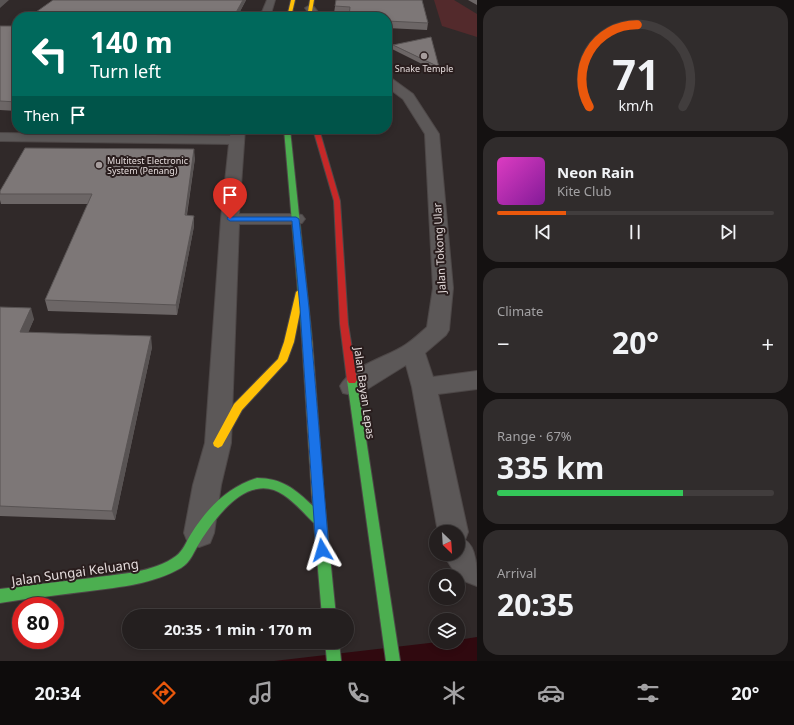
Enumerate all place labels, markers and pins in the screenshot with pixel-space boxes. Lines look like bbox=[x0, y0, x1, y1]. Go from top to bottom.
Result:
marker: Snake Temple bbox=[419, 51, 429, 61]
place label: Snake Temple bbox=[395, 62, 453, 75]
place label: Multitest Electronic System (Penang) bbox=[107, 154, 189, 177]
marker: Multitest Electronic System (Penang) bbox=[94, 160, 104, 170]
pin bbox=[213, 178, 247, 219]

